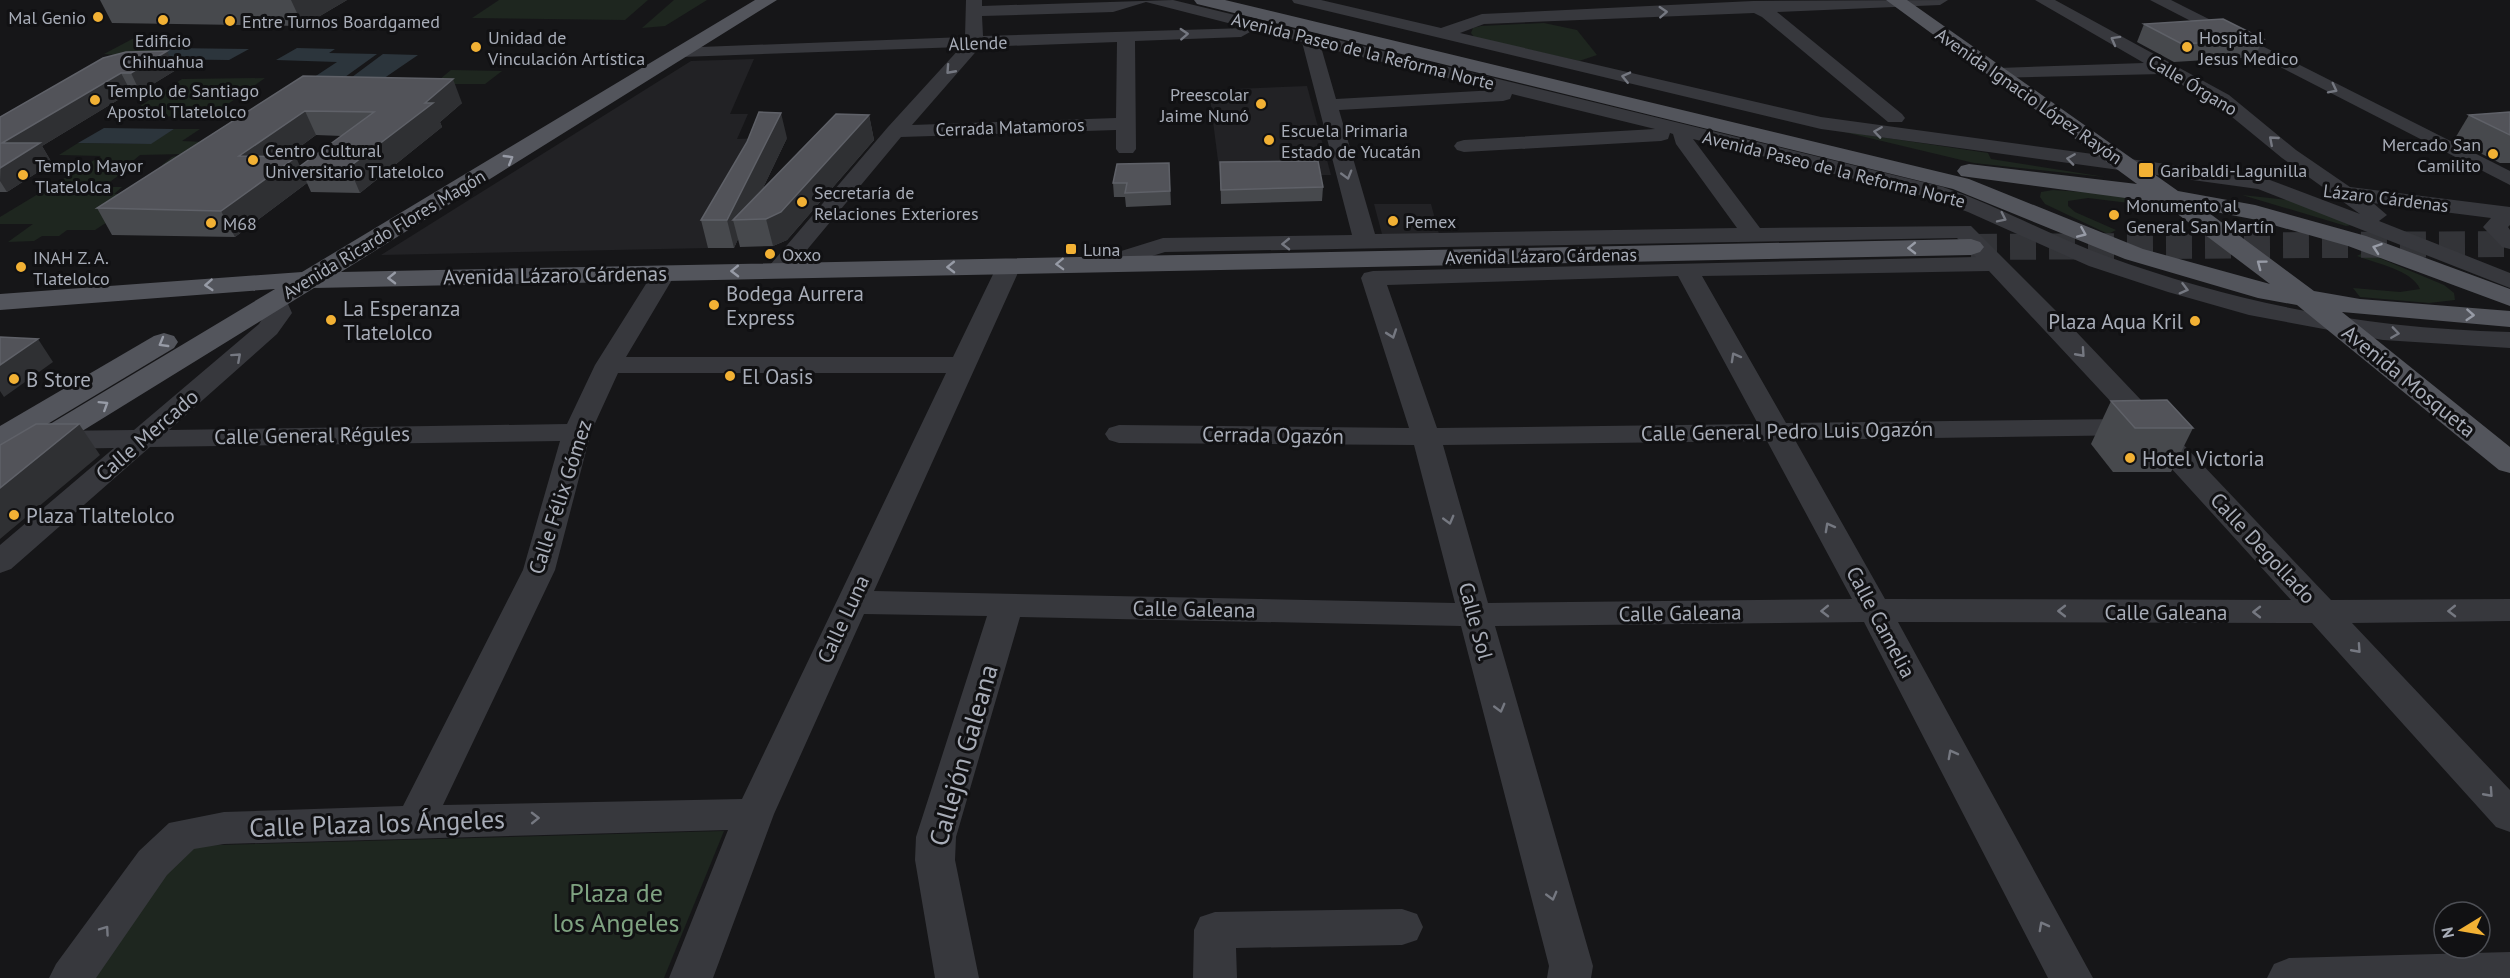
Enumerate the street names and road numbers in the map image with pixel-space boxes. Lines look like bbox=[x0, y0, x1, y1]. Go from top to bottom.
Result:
street label: Avenida Paseo de la Reforma Norte bbox=[1229, 7, 1497, 95]
street label: Avenida Ignacio López Rayón bbox=[1931, 23, 2127, 169]
street label: Allende bbox=[948, 30, 1008, 56]
street label: Calle Órgano bbox=[2144, 49, 2242, 121]
street label: Cerrada Matamoros bbox=[935, 113, 1085, 141]
street label: Avenida Paseo de la Reforma Norte bbox=[1700, 125, 1968, 213]
street label: Avenida Ricardo Flores Magón bbox=[278, 164, 490, 304]
street label: Lázaro Cárdenas bbox=[2322, 179, 2450, 217]
street label: Avenida Lázaro Cárdenas bbox=[1445, 243, 1637, 269]
street label: Avenida Lázaro Cárdenas bbox=[443, 260, 667, 290]
street label: Avenida Mosqueta bbox=[2337, 319, 2481, 443]
street label: Calle Mercado bbox=[90, 383, 204, 487]
street label: Calle General Pedro Luis Ogazón bbox=[1641, 415, 1933, 447]
street label: Calle Félix Gómez bbox=[522, 416, 598, 578]
street label: Calle General Régules bbox=[214, 420, 410, 450]
street label: Cerrada Ogazón bbox=[1202, 420, 1344, 450]
street label: Calle Degollado bbox=[2205, 487, 2321, 609]
street label: Calle Camelia bbox=[1840, 562, 1922, 682]
street label: Calle Luna bbox=[811, 571, 875, 667]
street label: Calle Sol bbox=[1453, 579, 1499, 663]
street label: Calle Galeana bbox=[1132, 594, 1256, 624]
street label: Calle Galeana bbox=[1618, 598, 1742, 628]
street label: Calle Galeana bbox=[2105, 599, 2227, 626]
street label: Callejón Galeana bbox=[921, 660, 1005, 850]
street label: Calle Plaza los Ángeles bbox=[248, 802, 506, 844]

